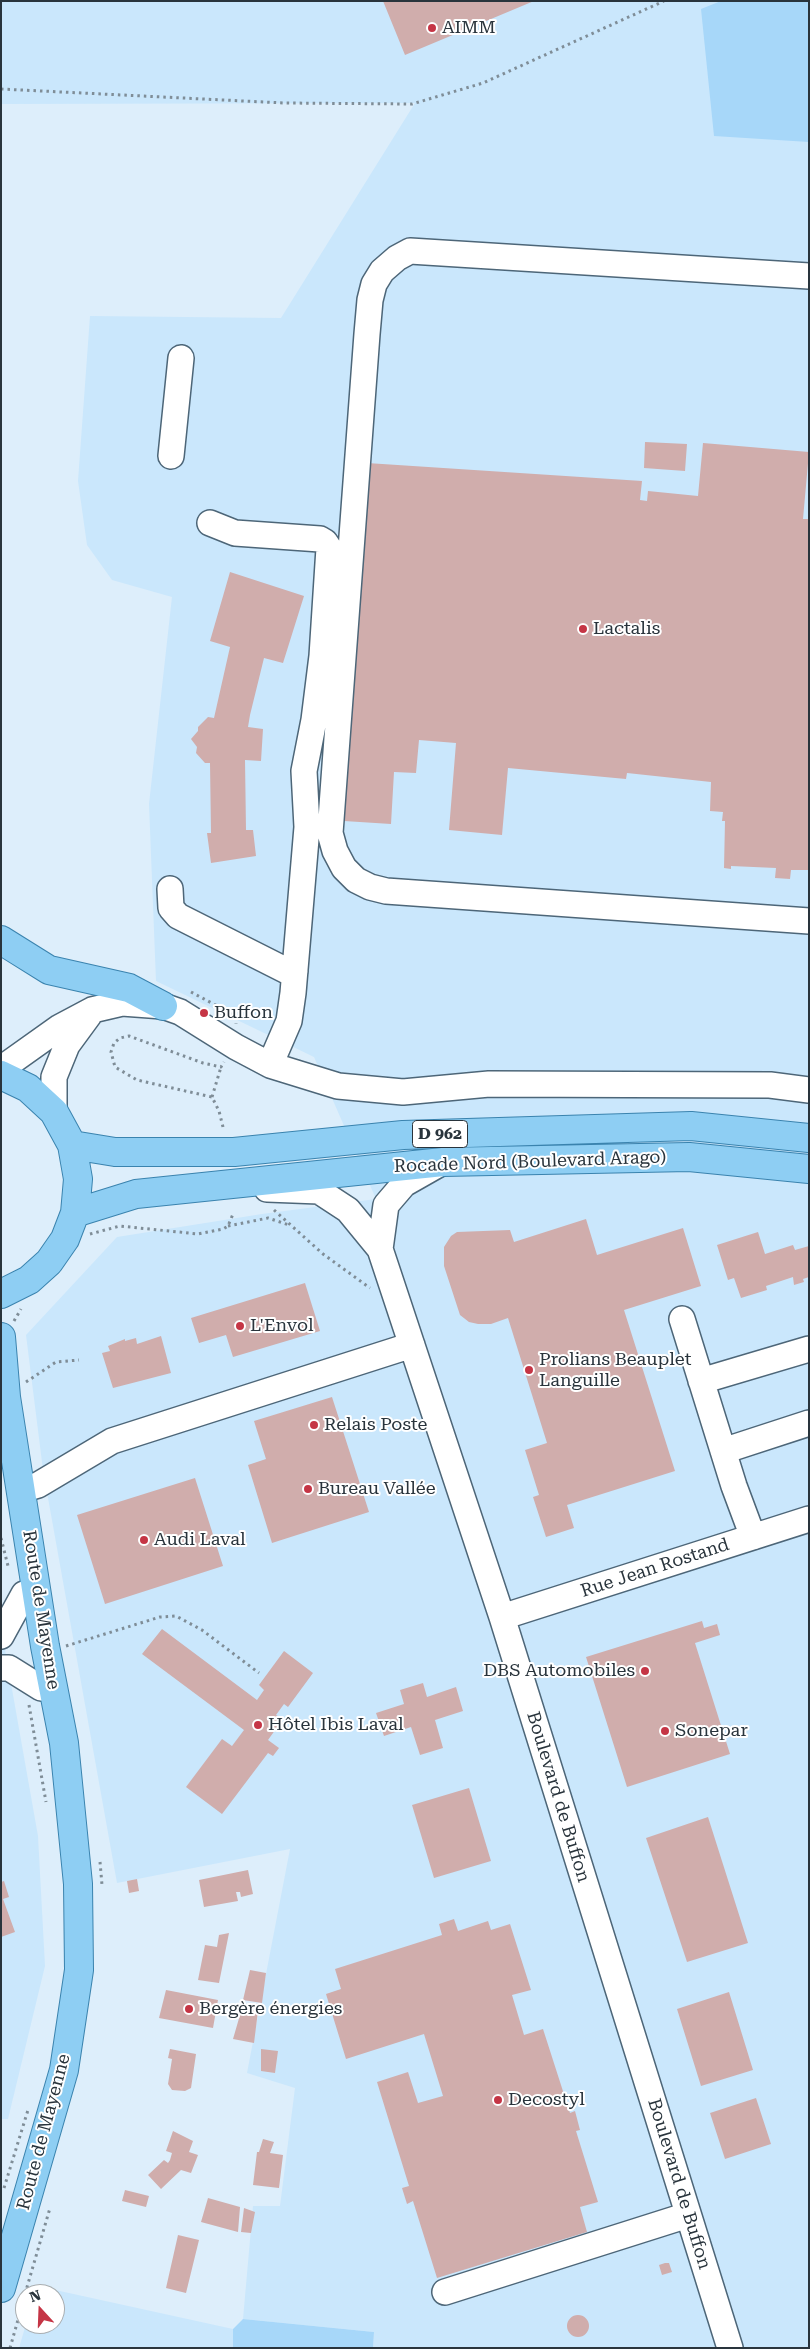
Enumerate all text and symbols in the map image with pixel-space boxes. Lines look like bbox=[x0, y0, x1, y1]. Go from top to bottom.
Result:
place label: AIMM bbox=[442, 17, 496, 39]
marker: AIMM bbox=[426, 22, 438, 34]
place label: Lactalis bbox=[593, 618, 660, 640]
marker: Lactalis bbox=[577, 623, 589, 635]
place label: Buffon bbox=[214, 1002, 273, 1024]
marker: Buffon bbox=[198, 1007, 210, 1019]
road number: D 962 bbox=[412, 1120, 468, 1148]
street label: Rocade Nord (Boulevard Arago) bbox=[393, 1146, 667, 1178]
place label: L'Envol bbox=[250, 1315, 314, 1337]
marker: L'Envol bbox=[234, 1320, 246, 1332]
place label: Prolians Beauplet Languille bbox=[539, 1349, 691, 1392]
marker: Prolians Beauplet Languille bbox=[523, 1364, 535, 1376]
place label: Relais Poste bbox=[324, 1414, 427, 1436]
marker: Relais Poste bbox=[308, 1419, 320, 1431]
place label: Bureau Vallée bbox=[318, 1478, 436, 1500]
marker: Bureau Vallée bbox=[302, 1483, 314, 1495]
street label: Route de Mayenne bbox=[18, 1529, 64, 1691]
place label: Audi Laval bbox=[154, 1529, 245, 1551]
marker: Audi Laval bbox=[138, 1534, 150, 1546]
street label: Rue Jean Rostand bbox=[578, 1534, 732, 1602]
place label: DBS Automobiles bbox=[483, 1660, 635, 1682]
marker: DBS Automobiles bbox=[639, 1665, 651, 1677]
street label: Boulevard de Buffon bbox=[522, 1709, 594, 1885]
place label: Hôtel Ibis Laval bbox=[268, 1714, 404, 1736]
marker: Hôtel Ibis Laval bbox=[252, 1719, 264, 1731]
place label: Sonepar bbox=[675, 1720, 748, 1742]
marker: Sonepar bbox=[659, 1725, 671, 1737]
place label: Bergère énergies bbox=[199, 1998, 342, 2020]
marker: Bergère énergies bbox=[183, 2003, 195, 2015]
street label: Route de Mayenne bbox=[13, 2051, 75, 2213]
place label: Decostyl bbox=[508, 2089, 585, 2111]
marker: Decostyl bbox=[492, 2094, 504, 2106]
street label: Boulevard de Buffon bbox=[643, 2096, 715, 2272]
north arrow bbox=[15, 2284, 65, 2334]
text: N bbox=[27, 2286, 43, 2305]

